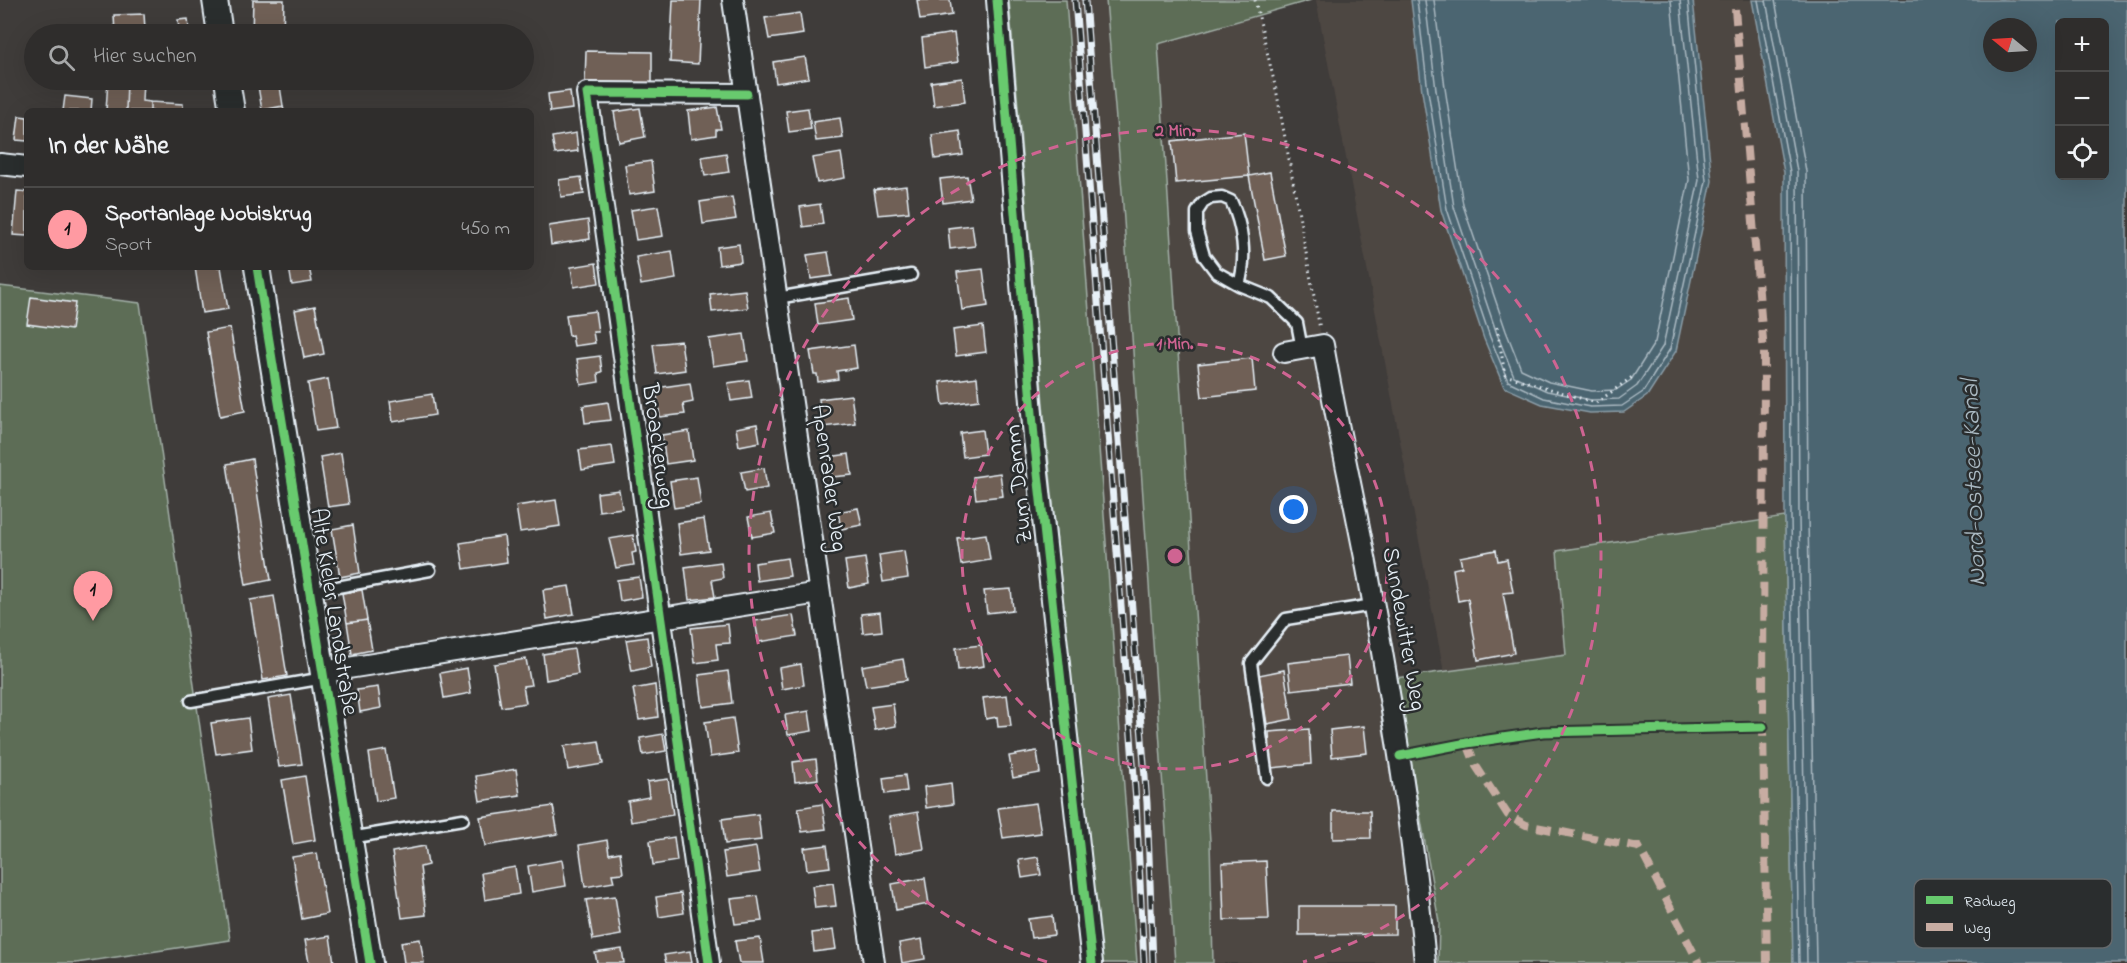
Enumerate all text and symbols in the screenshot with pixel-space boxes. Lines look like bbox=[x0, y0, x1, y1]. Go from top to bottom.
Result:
north arrow bbox=[1983, 18, 2037, 72]
map controls bbox=[2055, 18, 2109, 180]
button: + bbox=[2055, 18, 2109, 72]
search box bbox=[24, 24, 534, 90]
icon: search bbox=[45, 41, 78, 74]
text: Hier suchen bbox=[93, 41, 197, 73]
button: − bbox=[2055, 72, 2109, 126]
text: 2 Min. bbox=[1154, 119, 1195, 145]
button: locate bbox=[2055, 126, 2109, 180]
text: In der Nähe bbox=[48, 128, 169, 166]
text: Sportanlage Nobiskrug bbox=[105, 199, 312, 231]
text: 1 bbox=[64, 215, 71, 244]
text: 450 m bbox=[461, 215, 510, 244]
text: Sport bbox=[105, 231, 152, 260]
text: 1 Min. bbox=[1157, 332, 1194, 358]
water label: Nord-Ostsee-Kanal bbox=[1952, 376, 1998, 587]
street label: Broackerweg bbox=[631, 380, 683, 511]
street label: Apenrader Weg bbox=[800, 402, 856, 554]
street label: Zum Damm bbox=[996, 423, 1044, 545]
your location bbox=[1279, 495, 1308, 524]
street label: Alte Kieler Landstraße bbox=[299, 506, 367, 719]
street label: Sundewitter Weg bbox=[1371, 544, 1435, 714]
centre of rings bbox=[1165, 546, 1185, 566]
pin: 1 bbox=[74, 572, 112, 621]
legend bbox=[1914, 879, 2112, 948]
text: Radweg bbox=[1964, 890, 2015, 914]
text: Weg bbox=[1964, 917, 1991, 941]

